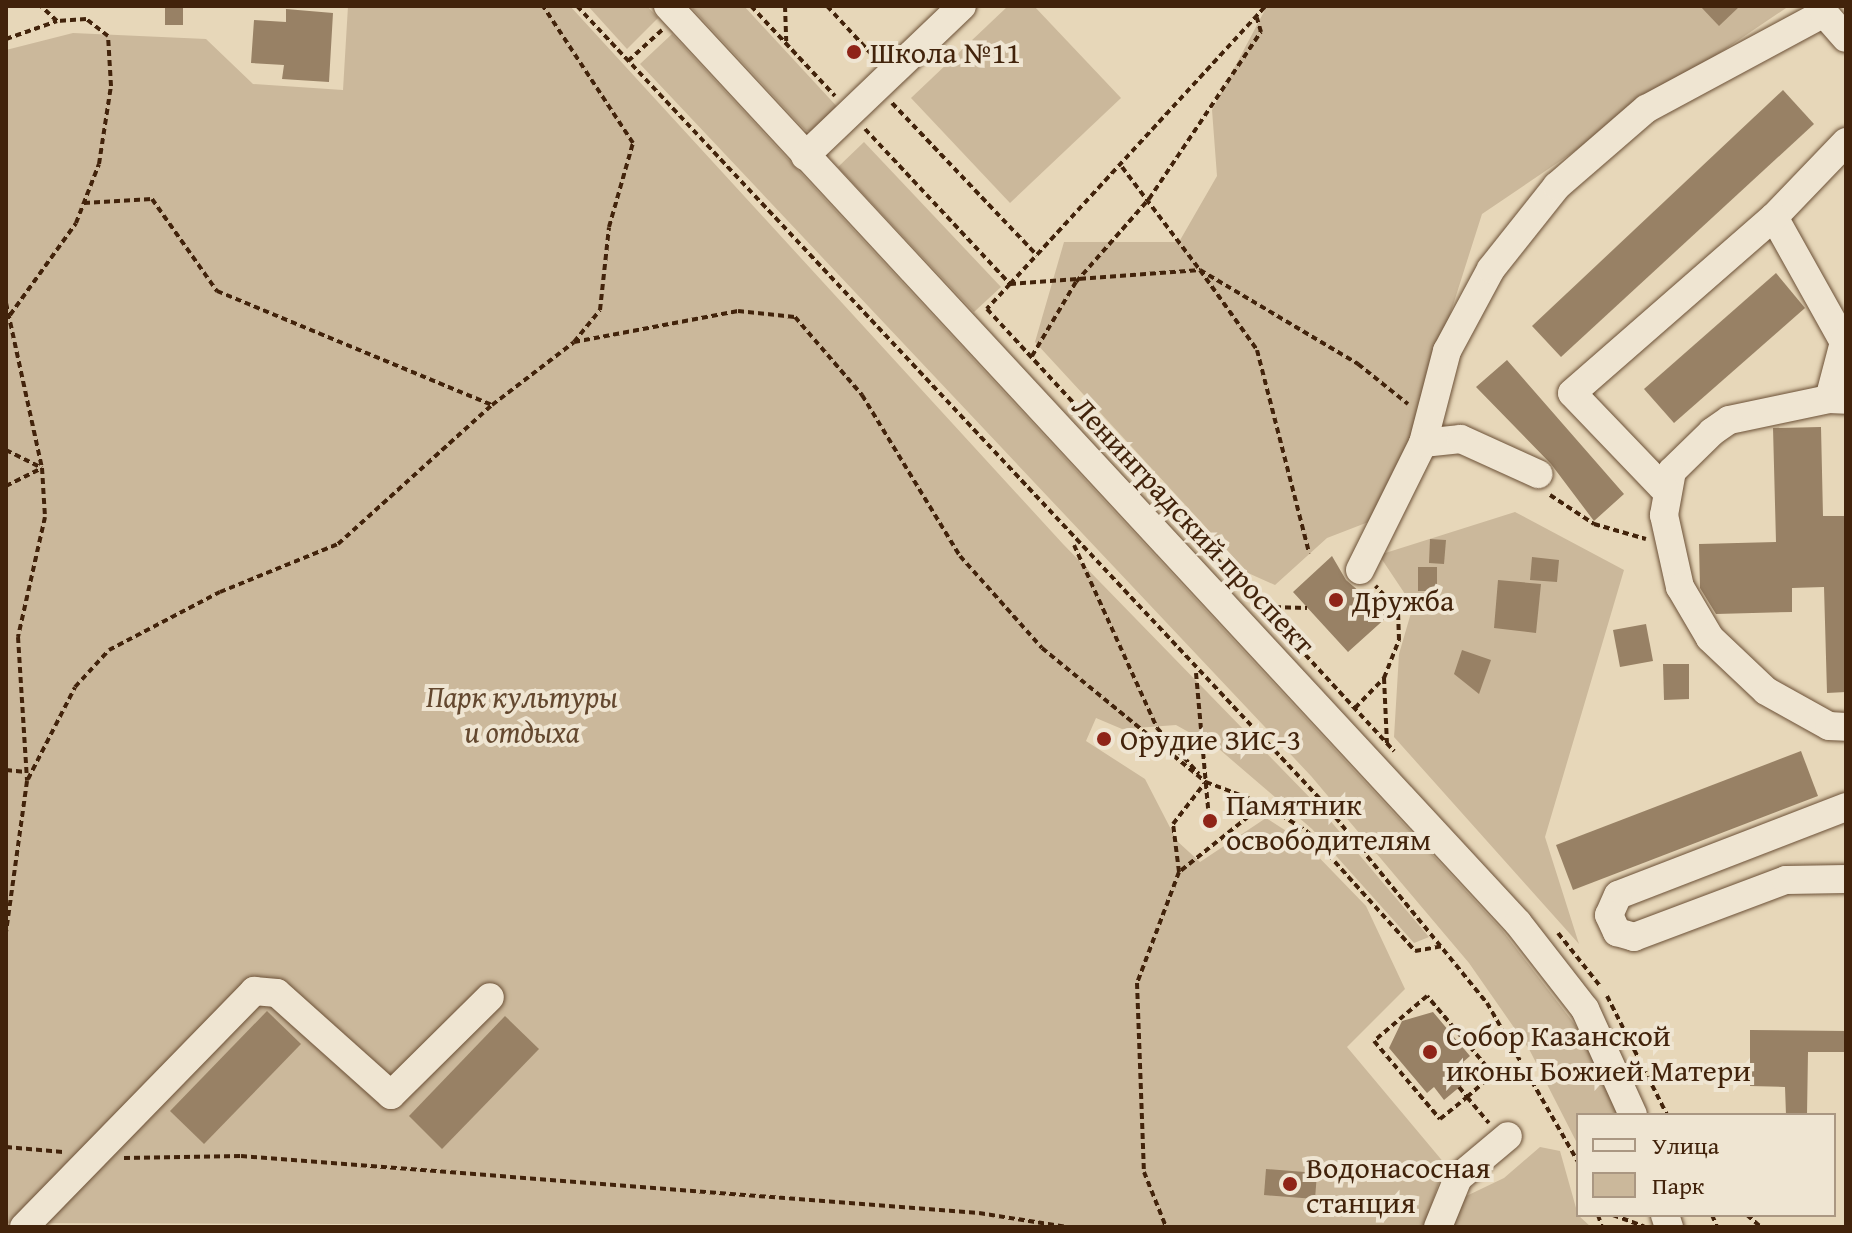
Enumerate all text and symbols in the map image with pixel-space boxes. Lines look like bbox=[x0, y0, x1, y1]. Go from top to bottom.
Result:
place label: Школа №11 bbox=[870, 34, 1021, 70]
marker: Школа №11 bbox=[845, 43, 863, 61]
street label: Ленинградский проспект bbox=[1065, 389, 1323, 661]
place label: Дружба bbox=[1352, 582, 1454, 618]
marker: Дружба bbox=[1327, 591, 1345, 609]
park label: Парк культуры и отдыха bbox=[426, 678, 618, 748]
place label: Орудие ЗИС-3 bbox=[1120, 721, 1301, 757]
marker: Орудие ЗИС-3 bbox=[1095, 730, 1113, 748]
place label: Памятник освободителям bbox=[1226, 786, 1431, 856]
marker: Памятник освободителям bbox=[1201, 812, 1219, 830]
place label: Собор Казанской иконы Божией Матери bbox=[1446, 1017, 1751, 1088]
marker: Собор Казанской иконы Божией Матери bbox=[1421, 1043, 1439, 1061]
legend bbox=[1576, 1113, 1836, 1217]
text: Улица bbox=[1652, 1128, 1719, 1163]
place label: Водонасосная станция bbox=[1306, 1149, 1490, 1220]
text: Парк bbox=[1652, 1168, 1704, 1203]
marker: Водонасосная станция bbox=[1281, 1175, 1299, 1193]

